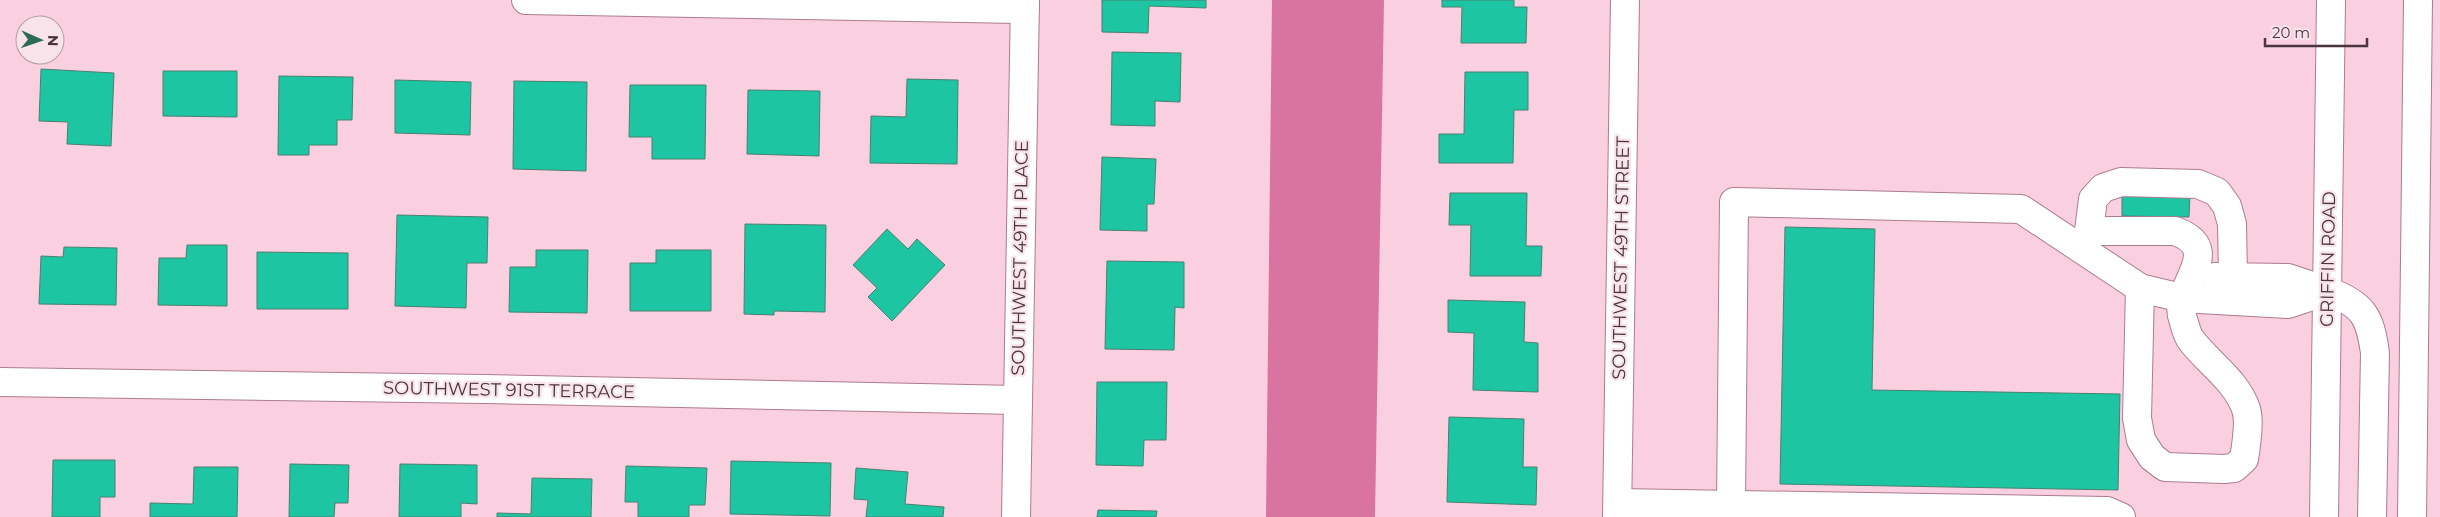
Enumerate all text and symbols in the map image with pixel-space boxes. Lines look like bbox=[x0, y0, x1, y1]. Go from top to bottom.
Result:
north arrow bbox=[15, 15, 65, 65]
scale bar bbox=[2265, 15, 2368, 47]
text: 20 m bbox=[2272, 23, 2310, 42]
text: N bbox=[44, 34, 62, 46]
street label: SOUTHWEST 49TH STREET bbox=[1608, 136, 1634, 380]
street label: SOUTHWEST 49TH PLACE bbox=[1007, 140, 1033, 376]
street label: GRIFFIN ROAD bbox=[2316, 191, 2340, 327]
street label: SOUTHWEST 91ST TERRACE bbox=[383, 377, 635, 403]

